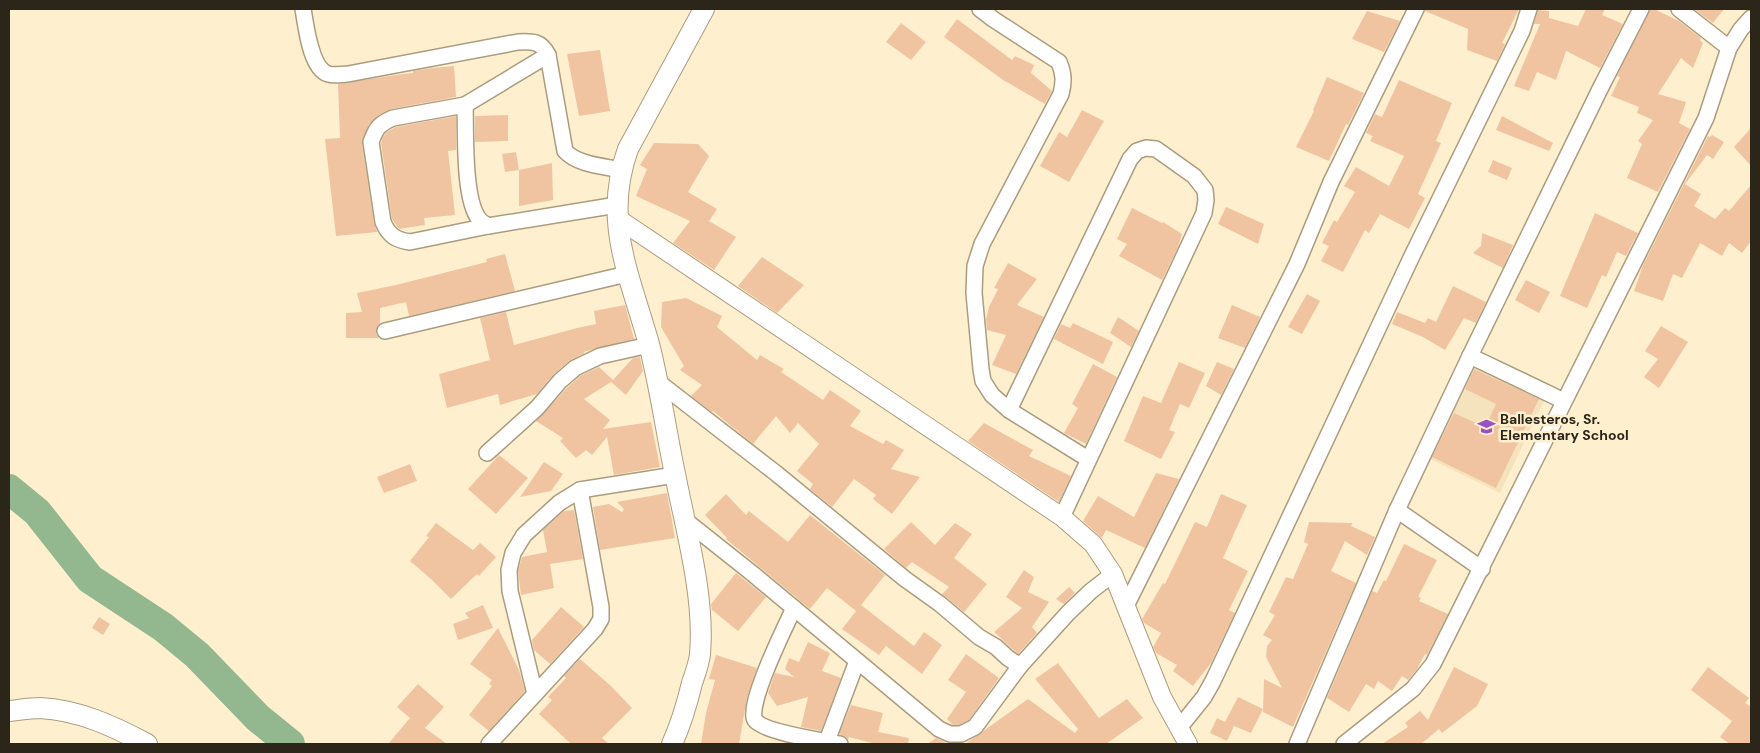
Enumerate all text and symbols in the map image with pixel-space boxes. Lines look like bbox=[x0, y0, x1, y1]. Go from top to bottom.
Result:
place label: Ballesteros, Sr. Elementary School bbox=[1500, 410, 1629, 444]
school or university icon: Ballesteros, Sr. Elementary School bbox=[1476, 417, 1496, 437]

